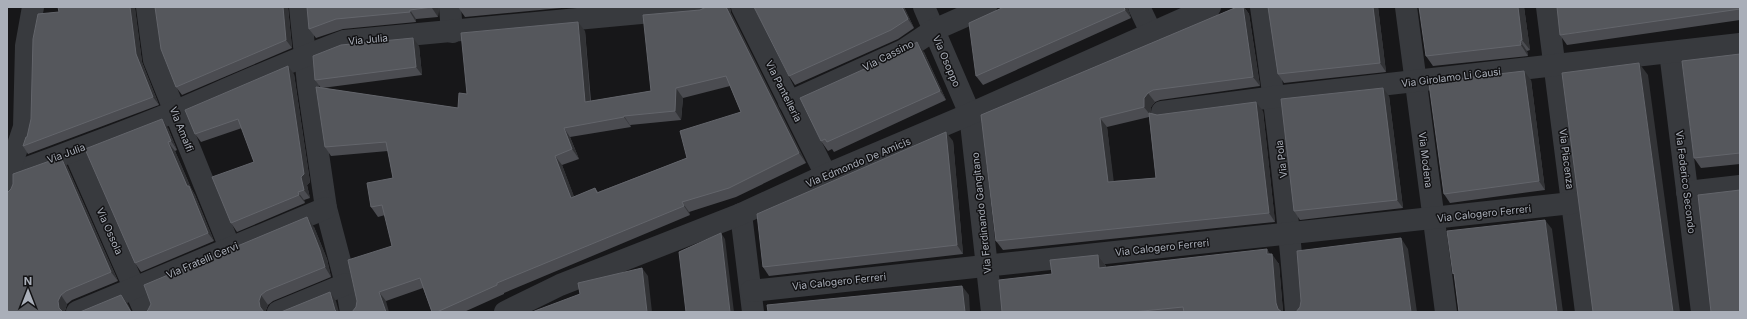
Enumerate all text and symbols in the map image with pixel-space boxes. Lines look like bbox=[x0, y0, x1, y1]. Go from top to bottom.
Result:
street label: Via Julia bbox=[348, 31, 388, 47]
street label: Via Osoppo bbox=[931, 33, 963, 89]
street label: Via Cassino bbox=[861, 37, 915, 73]
street label: Via Pantelleria bbox=[763, 58, 805, 124]
street label: Via Girolamo Li Causi bbox=[1401, 65, 1501, 89]
street label: Via Amalfi bbox=[168, 105, 196, 153]
street label: Via Piacenza bbox=[1557, 128, 1577, 190]
street label: Via Federico Secondo bbox=[1674, 130, 1698, 234]
street label: Via Modena bbox=[1417, 131, 1435, 189]
street label: Via Edmondo De Amicis bbox=[804, 134, 912, 190]
street label: Via Pola bbox=[1273, 139, 1289, 179]
street label: Via Julia bbox=[45, 141, 87, 165]
street label: Via Ferdinando Gangitano bbox=[969, 152, 993, 274]
street label: Via Calogero Ferreri bbox=[1436, 202, 1532, 224]
street label: Via Ossola bbox=[94, 206, 126, 256]
street label: Via Calogero Ferreri bbox=[1114, 236, 1210, 258]
street label: Via Fratelli Cervi bbox=[164, 239, 240, 281]
street label: Via Calogero Ferreri bbox=[791, 270, 887, 292]
north arrow bbox=[8, 271, 48, 311]
text: N bbox=[24, 274, 32, 288]

